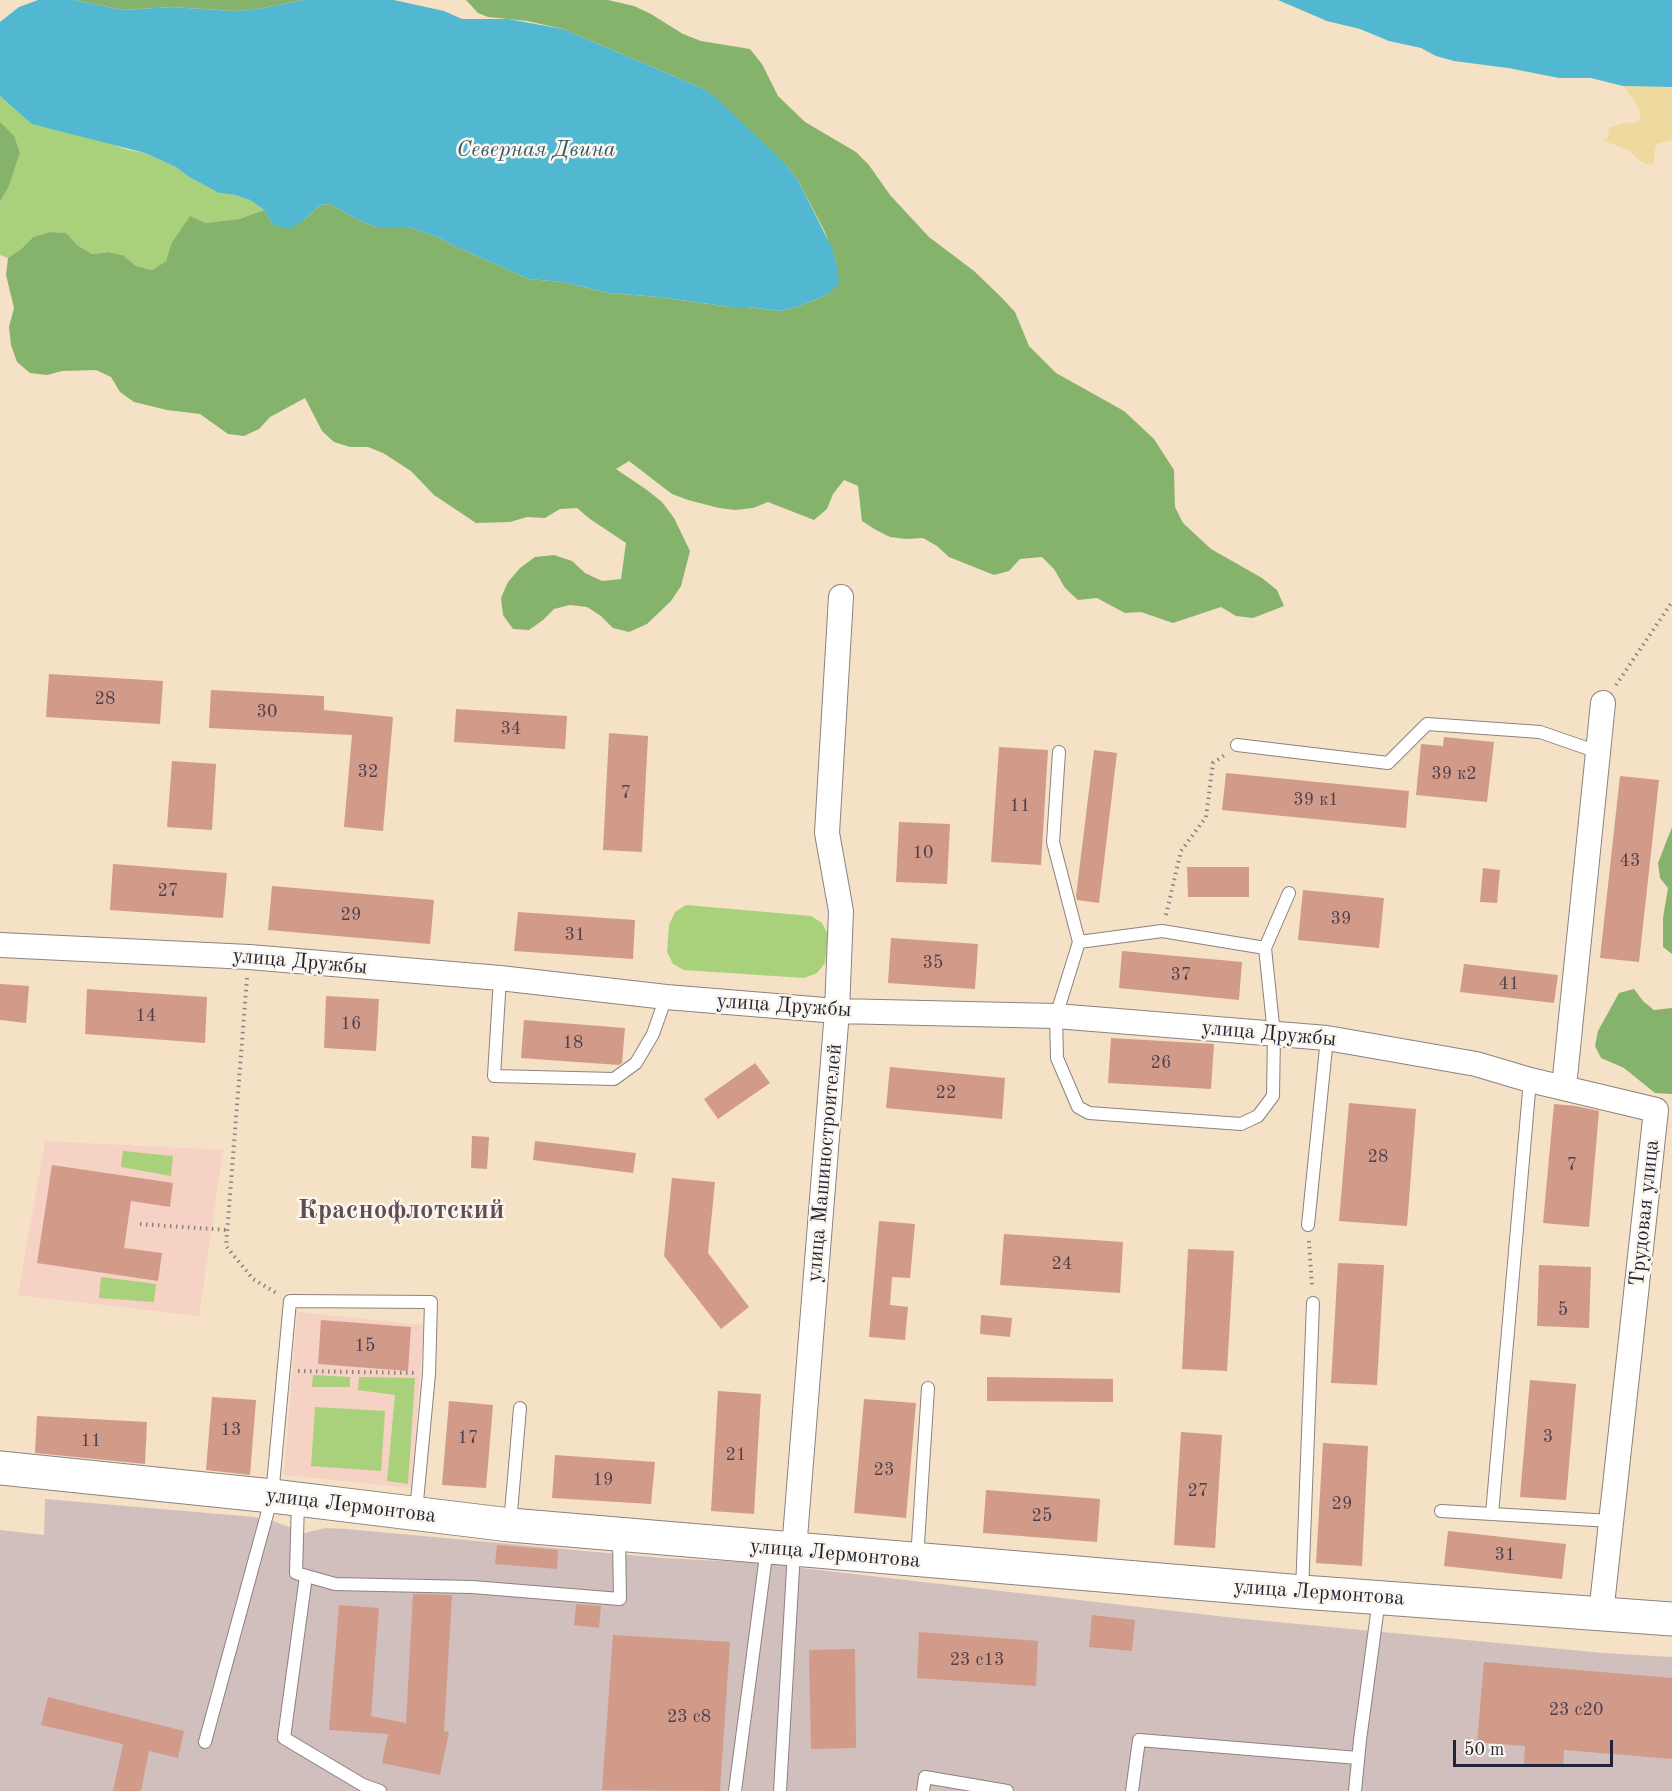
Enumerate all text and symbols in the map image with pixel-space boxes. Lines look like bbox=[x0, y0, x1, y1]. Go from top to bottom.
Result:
water label: Северная Двина bbox=[457, 137, 615, 163]
house number: 28 bbox=[95, 688, 115, 710]
house number: 30 bbox=[257, 701, 277, 723]
house number: 34 bbox=[501, 718, 521, 740]
house number: 32 bbox=[358, 761, 378, 783]
house number: 39 к2 bbox=[1431, 763, 1477, 785]
house number: 7 bbox=[621, 782, 631, 804]
house number: 39 к1 bbox=[1293, 789, 1339, 811]
house number: 11 bbox=[1010, 795, 1030, 817]
house number: 10 bbox=[913, 842, 933, 864]
house number: 43 bbox=[1620, 850, 1640, 872]
house number: 27 bbox=[158, 880, 178, 902]
house number: 29 bbox=[341, 904, 361, 926]
house number: 39 bbox=[1331, 908, 1351, 930]
house number: 31 bbox=[565, 924, 585, 946]
street label: улица Дружбы bbox=[231, 944, 369, 980]
house number: 35 bbox=[923, 952, 943, 974]
house number: 37 bbox=[1171, 964, 1191, 986]
house number: 41 bbox=[1499, 973, 1519, 995]
street label: улица Дружбы bbox=[716, 989, 852, 1023]
house number: 14 bbox=[136, 1005, 156, 1027]
house number: 16 bbox=[341, 1013, 361, 1035]
street label: улица Дружбы bbox=[1200, 1016, 1338, 1052]
house number: 18 bbox=[563, 1032, 583, 1054]
street label: улица Машиностроителей bbox=[802, 1043, 848, 1283]
house number: 26 bbox=[1151, 1052, 1171, 1074]
house number: 22 bbox=[936, 1082, 956, 1104]
street label: Трудовая улица bbox=[1625, 1138, 1665, 1288]
house number: 28 bbox=[1368, 1146, 1388, 1168]
house number: 7 bbox=[1567, 1154, 1577, 1176]
district label: Краснофлотский bbox=[298, 1195, 504, 1227]
house number: 24 bbox=[1052, 1253, 1072, 1275]
house number: 5 bbox=[1558, 1299, 1568, 1321]
house number: 15 bbox=[355, 1335, 375, 1357]
house number: 13 bbox=[221, 1419, 241, 1441]
house number: 3 bbox=[1543, 1426, 1553, 1448]
house number: 17 bbox=[458, 1427, 478, 1449]
house number: 11 bbox=[81, 1430, 101, 1452]
house number: 21 bbox=[726, 1444, 746, 1466]
house number: 23 bbox=[874, 1459, 894, 1481]
house number: 19 bbox=[593, 1469, 613, 1491]
house number: 27 bbox=[1188, 1480, 1208, 1502]
street label: улица Лермонтова bbox=[264, 1483, 438, 1529]
house number: 29 bbox=[1332, 1493, 1352, 1515]
house number: 25 bbox=[1032, 1505, 1052, 1527]
street label: улица Лермонтова bbox=[749, 1534, 921, 1574]
house number: 31 bbox=[1495, 1544, 1515, 1566]
street label: улица Лермонтова bbox=[1233, 1574, 1405, 1612]
house number: 23 с13 bbox=[950, 1649, 1004, 1671]
house number: 23 с20 bbox=[1549, 1699, 1603, 1721]
house number: 23 с8 bbox=[667, 1706, 711, 1728]
scale bar bbox=[1456, 1728, 1616, 1766]
text: 50 m bbox=[1464, 1741, 1504, 1759]

